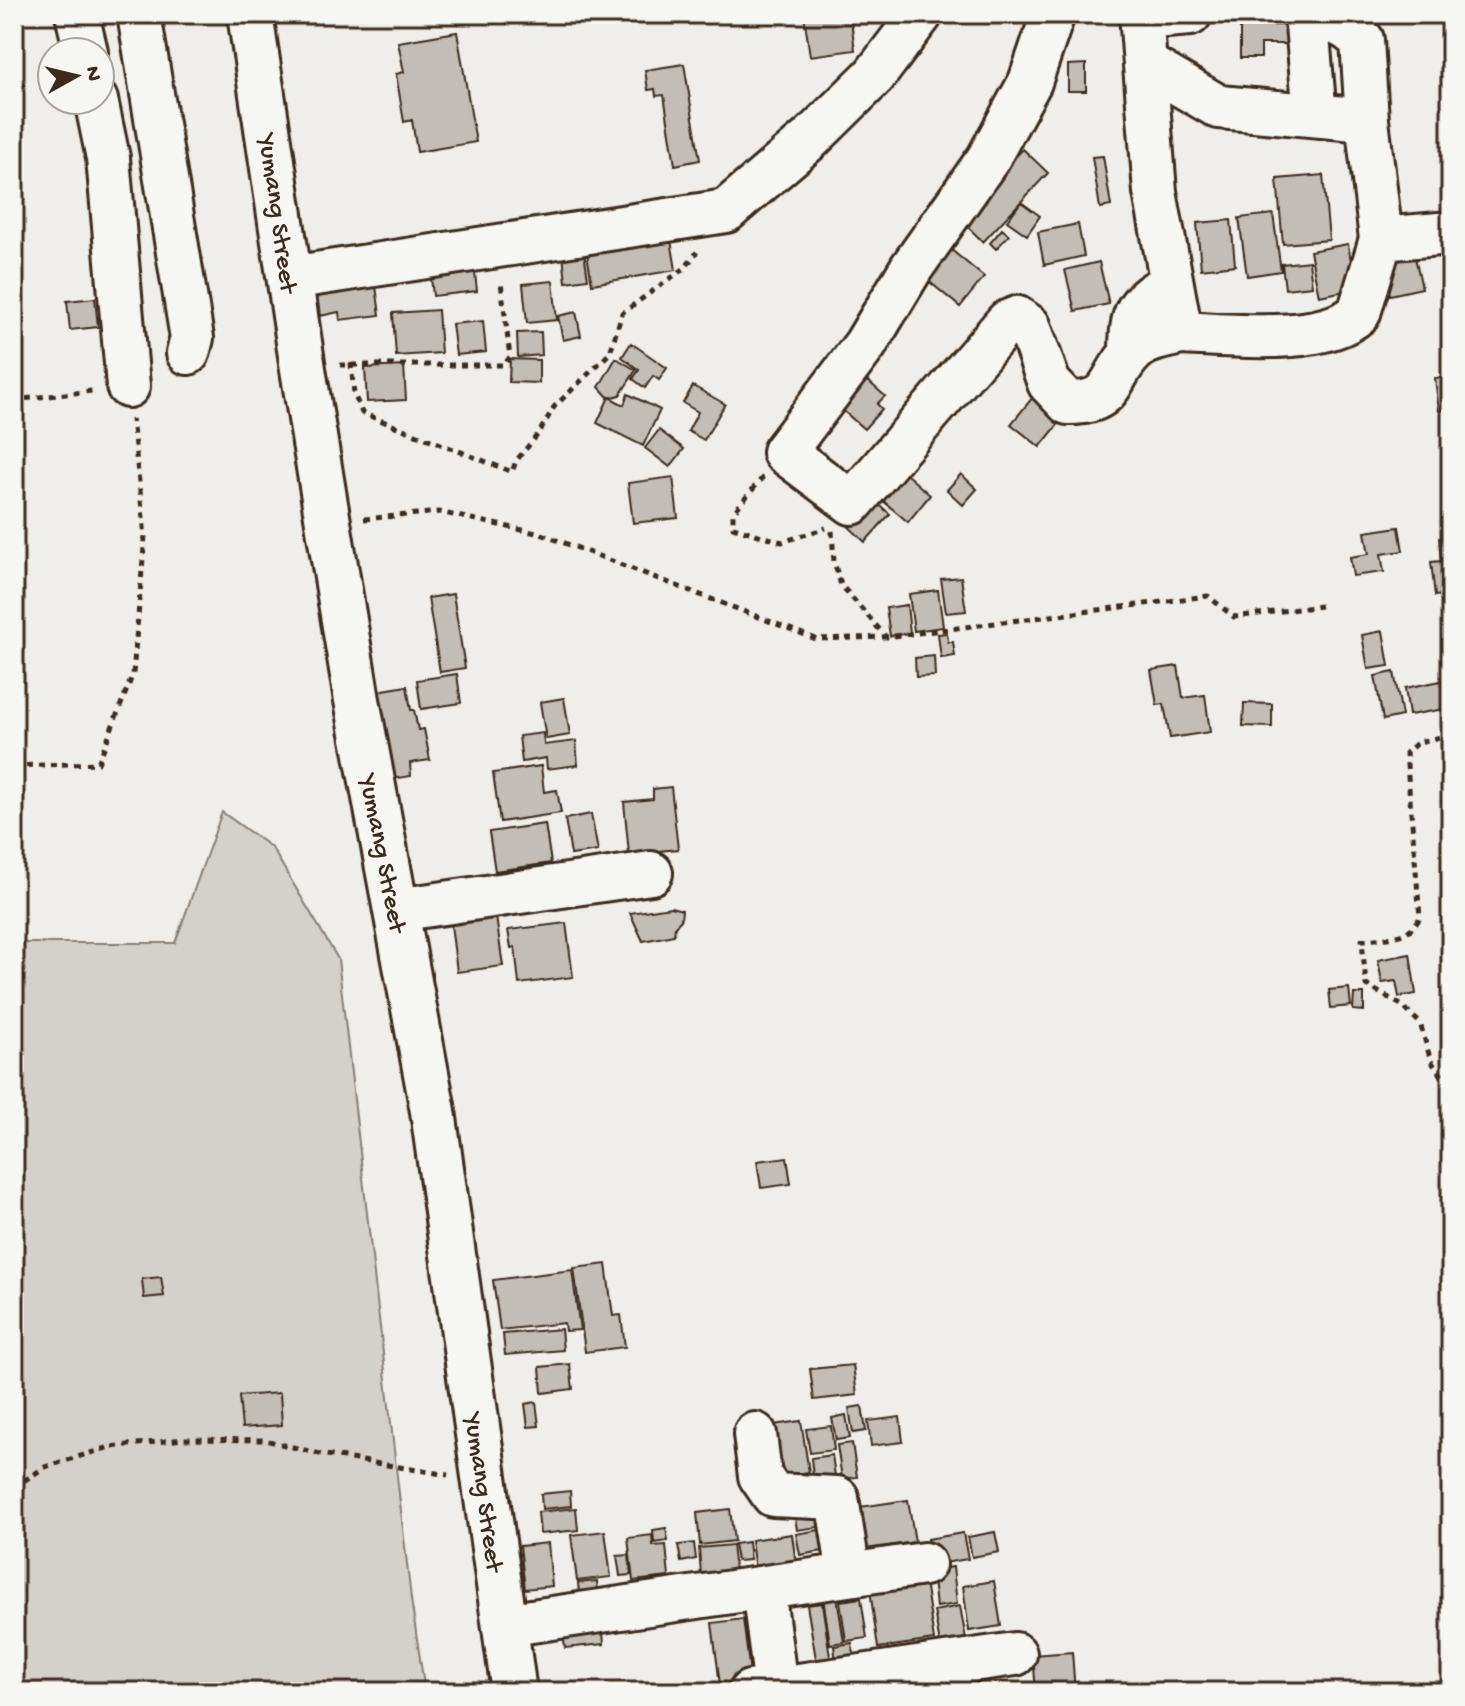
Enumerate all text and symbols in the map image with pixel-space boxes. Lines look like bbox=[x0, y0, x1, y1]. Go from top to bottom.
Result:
north arrow bbox=[36, 36, 116, 116]
text: N bbox=[78, 65, 106, 83]
street label: Yumang Street bbox=[249, 130, 302, 297]
street label: Yumang Street bbox=[350, 771, 411, 938]
street label: Yumang Street bbox=[455, 1409, 508, 1576]

